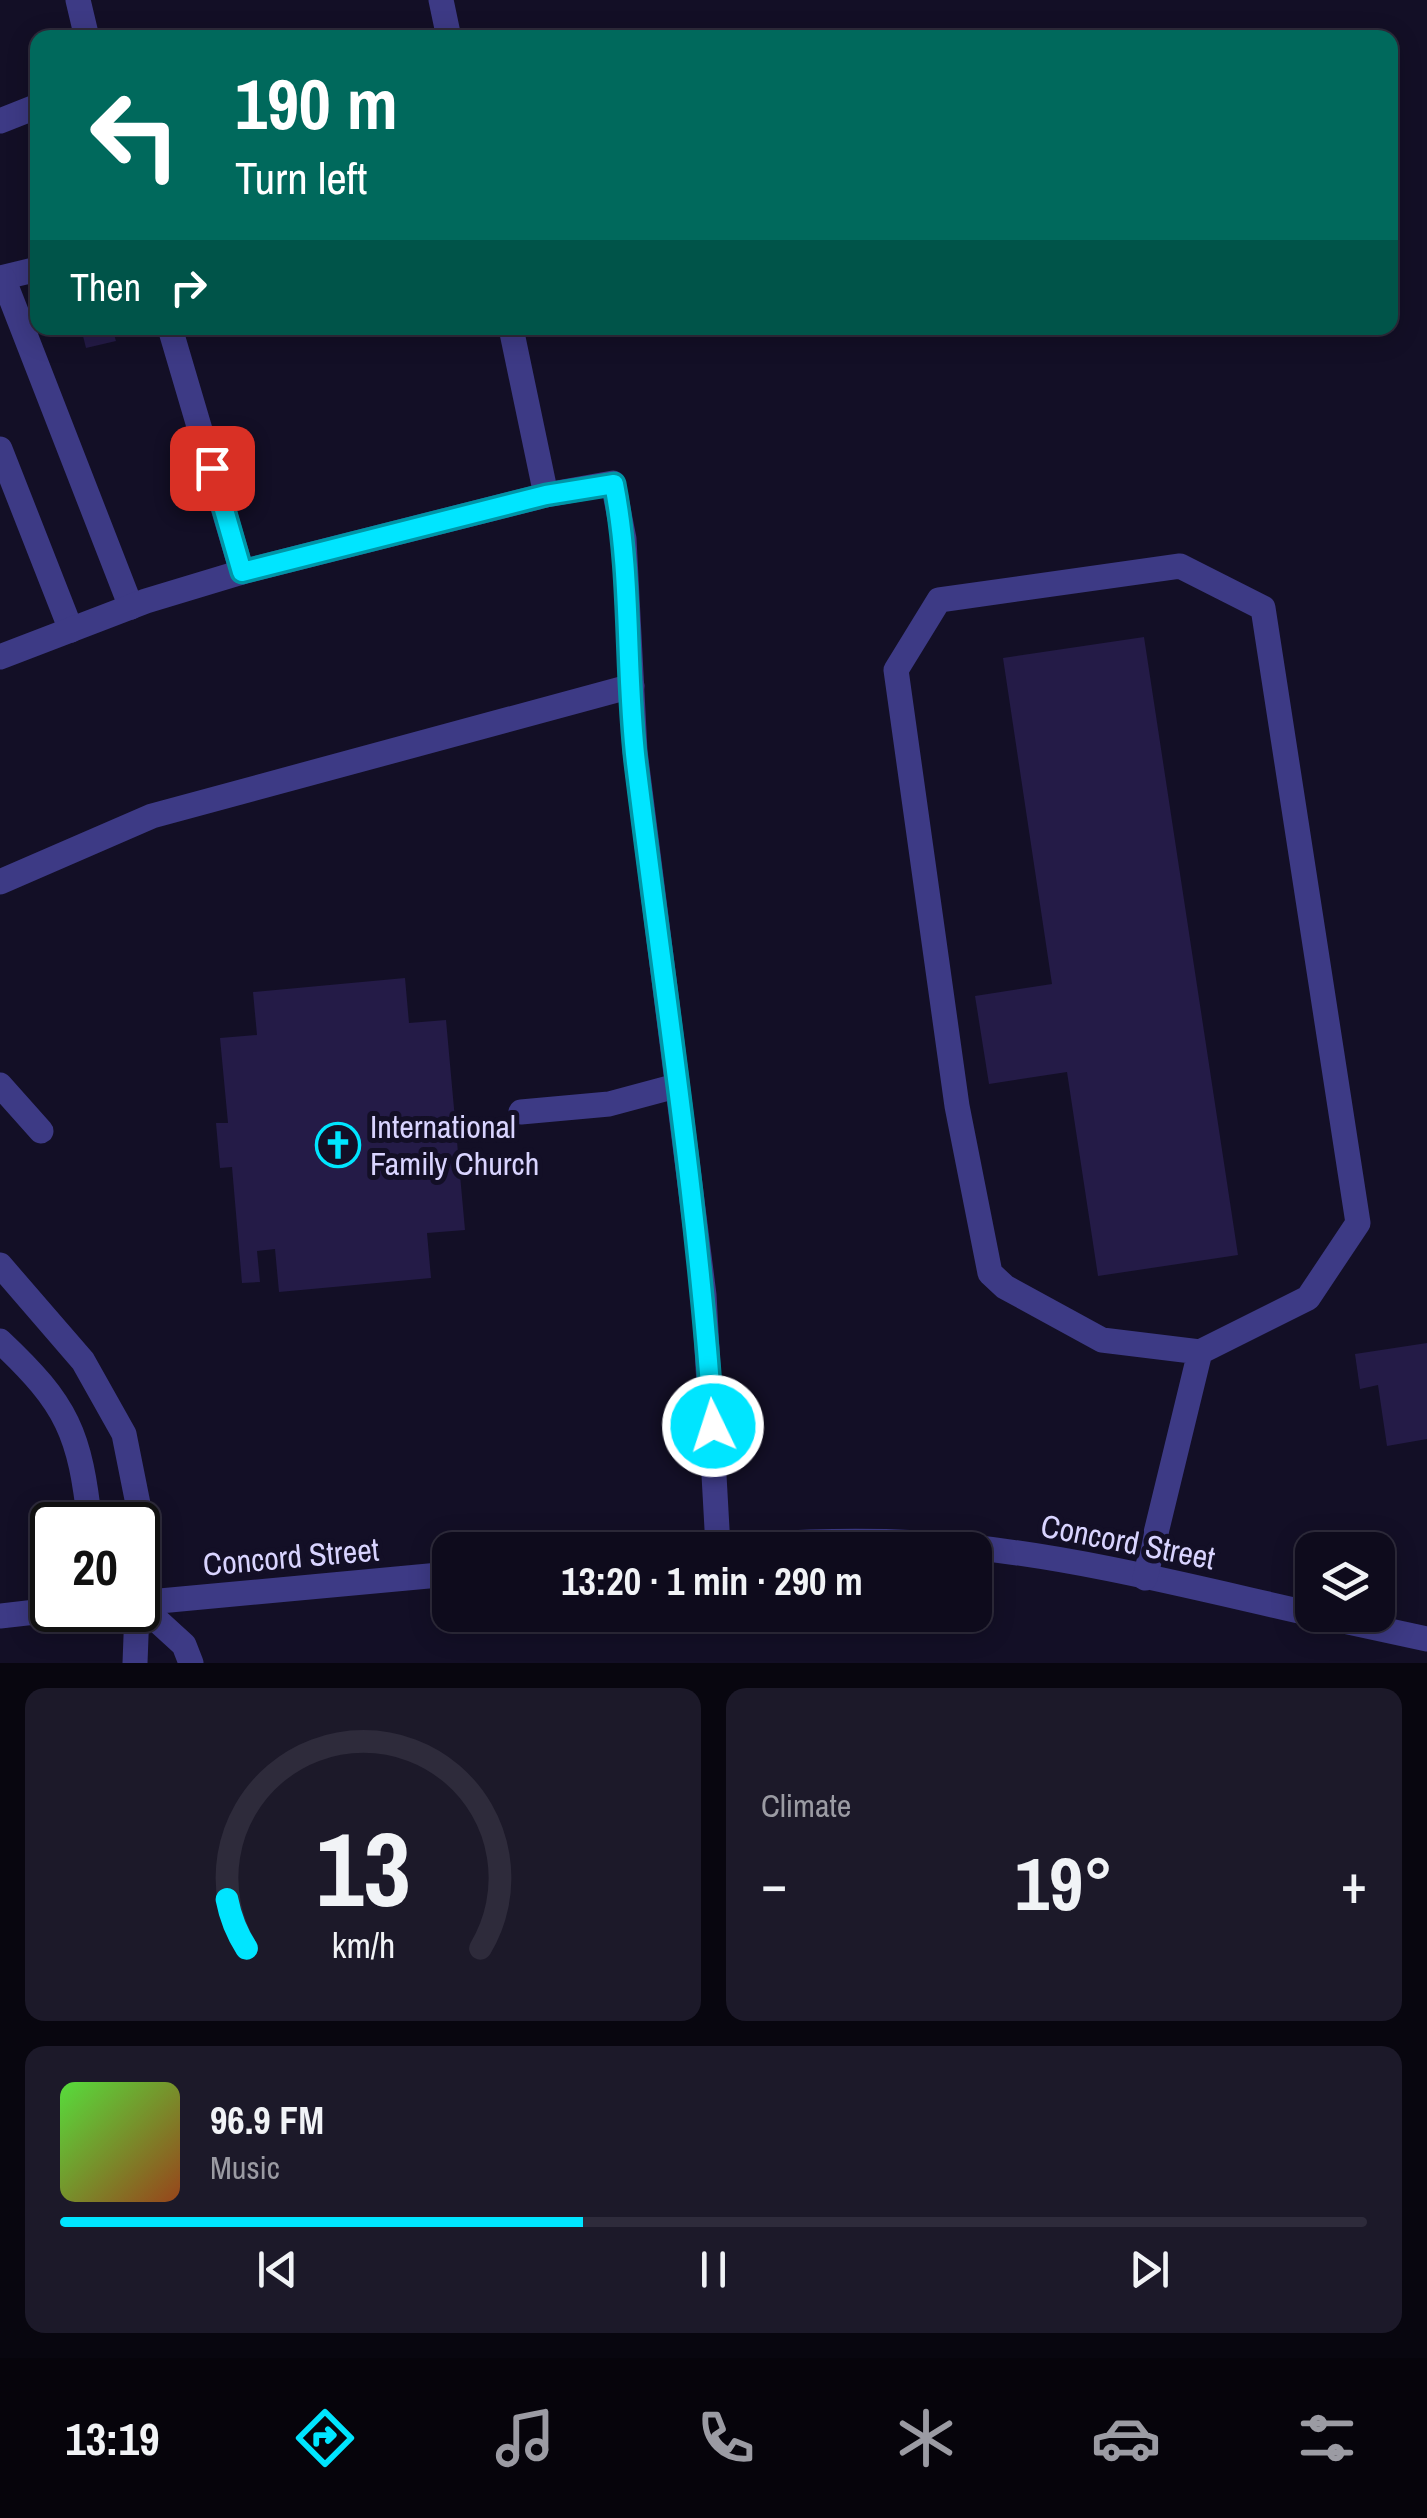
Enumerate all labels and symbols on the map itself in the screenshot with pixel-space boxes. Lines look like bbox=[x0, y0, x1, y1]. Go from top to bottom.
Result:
pin bbox=[170, 426, 255, 511]
place label: International Family Church bbox=[370, 1105, 539, 1185]
church icon: International Family Church bbox=[315, 1122, 361, 1168]
position arrow bbox=[661, 1374, 765, 1478]
speed limit sign: 20 bbox=[30, 1502, 160, 1632]
street label: Concord Street bbox=[1037, 1504, 1219, 1579]
street label: Concord Street bbox=[201, 1527, 381, 1586]

